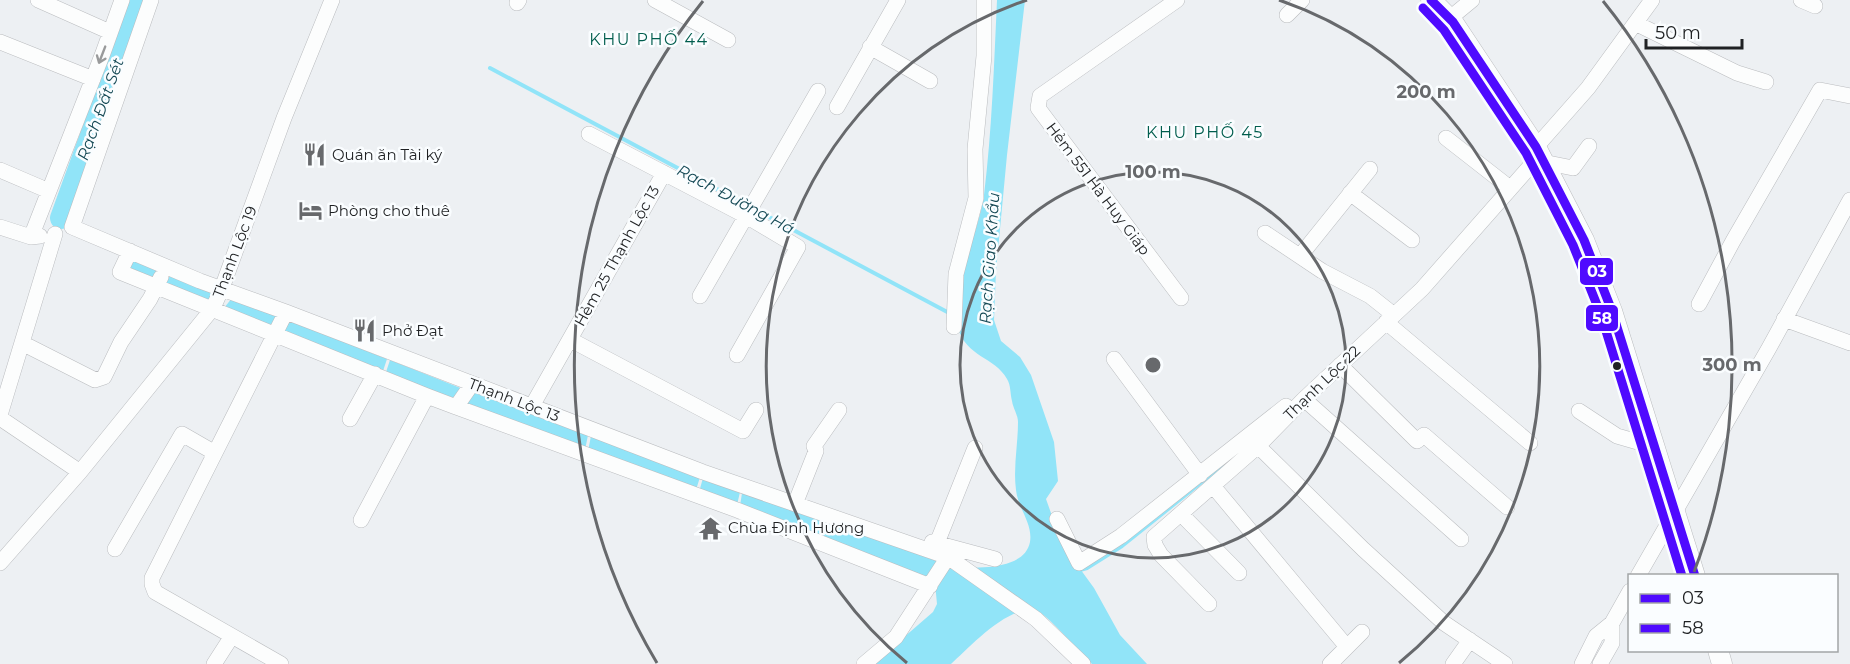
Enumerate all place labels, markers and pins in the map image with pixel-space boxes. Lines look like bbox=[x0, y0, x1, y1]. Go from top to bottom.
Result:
restaurant icon: Quán ăn Tài ký bbox=[301, 142, 327, 168]
place label: Quán ăn Tài ký bbox=[332, 145, 443, 164]
hotel icon: Phòng cho thuê bbox=[297, 198, 323, 224]
place label: Phòng cho thuê bbox=[328, 201, 450, 220]
restaurant icon: Phở Đạt bbox=[351, 318, 377, 344]
place label: Phở Đạt bbox=[382, 321, 444, 340]
centre of rings bbox=[1143, 355, 1163, 375]
unlabelled marker bbox=[1611, 360, 1623, 372]
temple icon: Chùa Định Hương bbox=[697, 515, 723, 541]
place label: Chùa Định Hương bbox=[728, 518, 864, 537]

